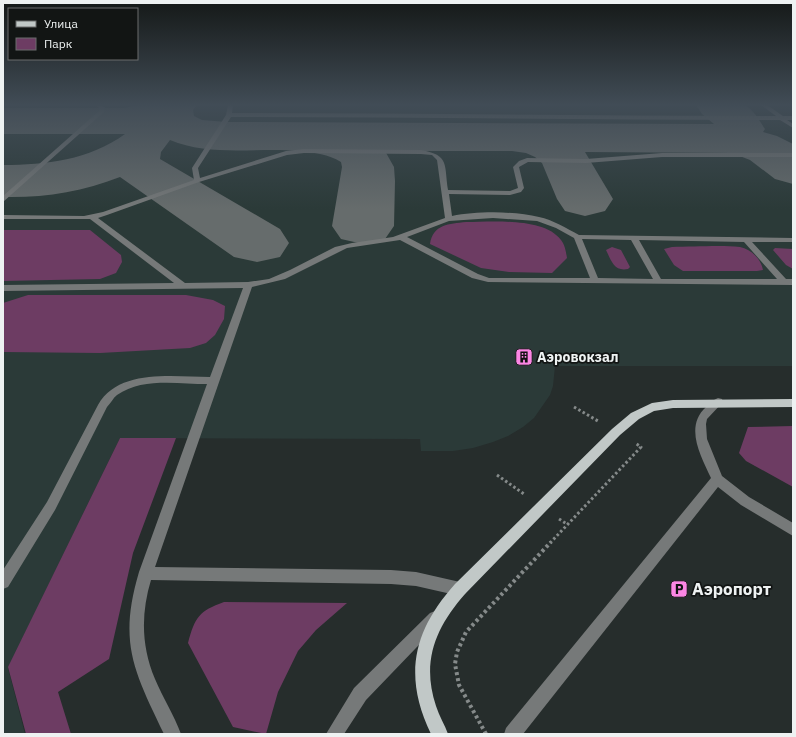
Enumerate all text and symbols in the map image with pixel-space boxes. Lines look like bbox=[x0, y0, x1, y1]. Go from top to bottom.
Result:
legend bbox=[8, 8, 138, 60]
text: Улица bbox=[44, 16, 78, 31]
text: Парк bbox=[44, 36, 73, 51]
building icon: Аэровокзал bbox=[514, 347, 534, 367]
place label: Аэровокзал bbox=[537, 348, 619, 366]
place label: Аэропорт bbox=[692, 578, 772, 600]
parking icon: Аэропорт bbox=[669, 579, 689, 599]

